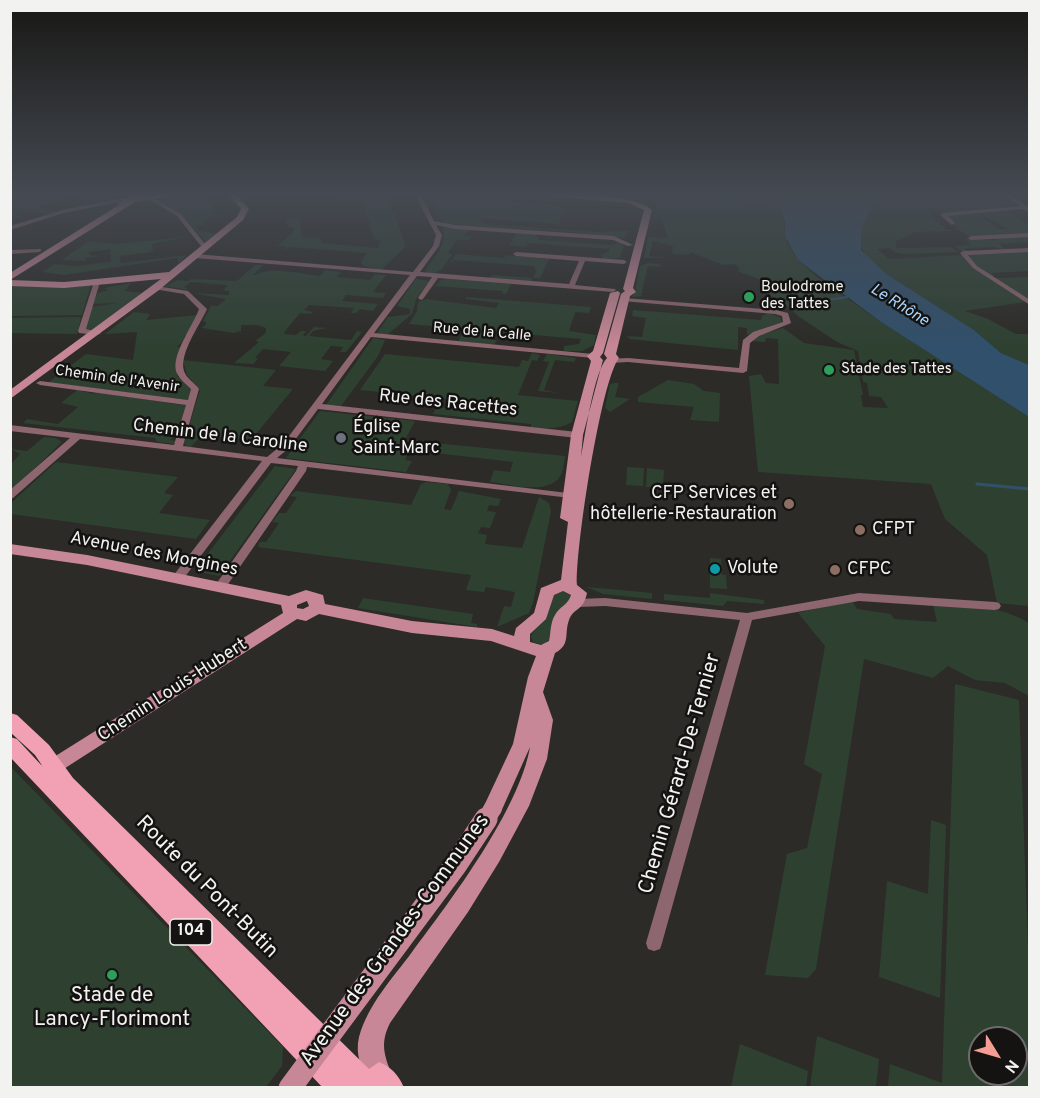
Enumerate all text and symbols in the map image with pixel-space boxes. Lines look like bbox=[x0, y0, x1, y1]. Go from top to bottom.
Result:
place label: Boulodrome des Tattes bbox=[761, 279, 844, 314]
water label: Le Rhône bbox=[866, 281, 932, 331]
marker: Boulodrome des Tattes bbox=[742, 290, 756, 304]
street label: Rue de la Calle bbox=[432, 320, 532, 346]
place label: Stade des Tattes bbox=[841, 361, 952, 379]
street label: Chemin de l'Avenir bbox=[54, 362, 180, 398]
marker: Stade des Tattes bbox=[822, 363, 836, 377]
street label: Rue des Racettes bbox=[378, 386, 518, 422]
street label: Chemin de la Caroline bbox=[131, 416, 309, 458]
place label: Église Saint-Marc bbox=[353, 417, 440, 460]
marker: Église Saint-Marc bbox=[334, 431, 348, 445]
place label: CFP Services et hôtellerie-Restauration bbox=[590, 483, 777, 526]
marker: CFP Services et hôtellerie-Restauration bbox=[782, 497, 796, 511]
place label: CFPT bbox=[872, 519, 915, 541]
marker: CFPT bbox=[853, 523, 867, 537]
street label: Avenue des Morgines bbox=[68, 528, 240, 582]
place label: Volute bbox=[727, 558, 778, 580]
place label: CFPC bbox=[847, 559, 891, 581]
marker: Volute bbox=[708, 562, 722, 576]
marker: CFPC bbox=[828, 563, 842, 577]
street label: Chemin Louis-Hubert bbox=[94, 635, 252, 747]
street label: Chemin Gérard-De-Ternier bbox=[635, 651, 727, 897]
street label: Avenue des Grandes-Communes bbox=[296, 810, 496, 1072]
street label: Route du Pont-Butin bbox=[129, 811, 283, 965]
road number: 104 bbox=[170, 919, 212, 945]
marker: Stade de Lancy-Florimont bbox=[105, 968, 119, 982]
place label: Stade de Lancy-Florimont bbox=[34, 984, 190, 1034]
north arrow bbox=[968, 1026, 1028, 1086]
text: N bbox=[999, 1055, 1022, 1076]

